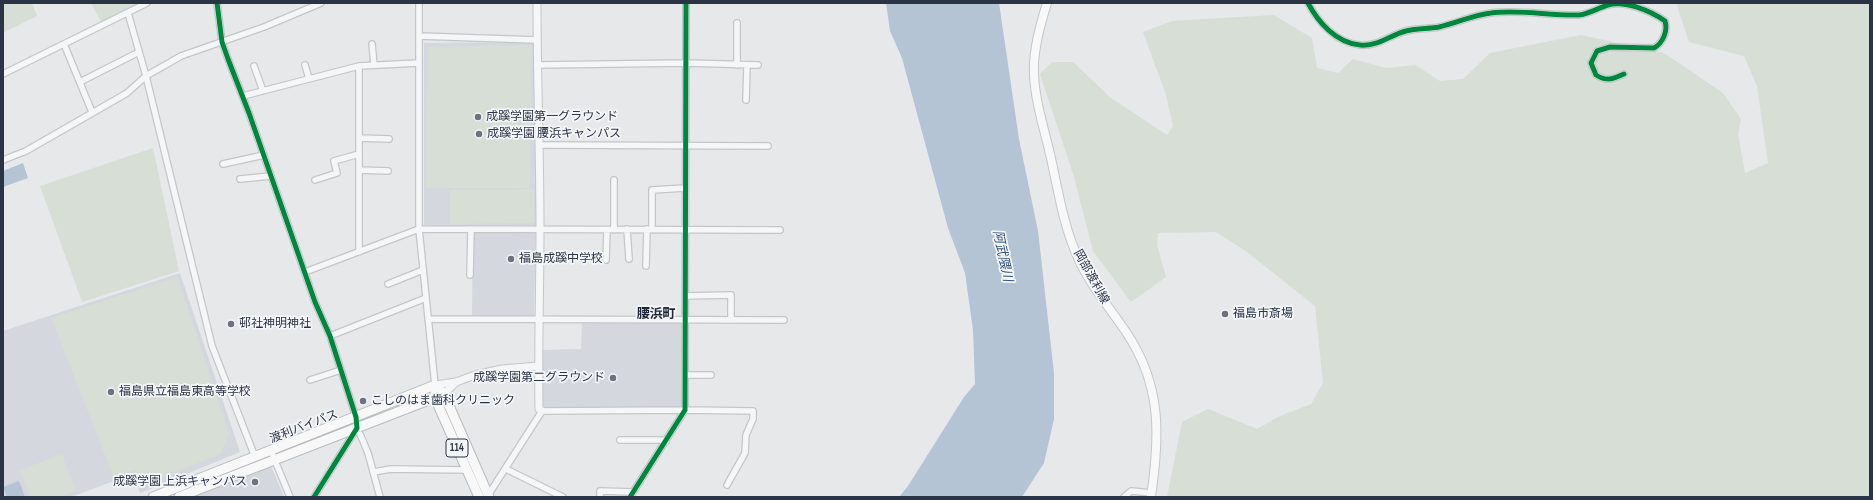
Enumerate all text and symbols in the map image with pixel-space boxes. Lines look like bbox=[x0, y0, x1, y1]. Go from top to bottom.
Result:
place label: 成蹊学園第一グラウンド bbox=[486, 110, 618, 124]
marker: 成蹊学園第一グラウンド bbox=[473, 112, 483, 122]
place label: 成蹊学園 腰浜キャンパス bbox=[487, 127, 621, 141]
marker: 成蹊学園 腰浜キャンパス bbox=[474, 129, 484, 139]
water label: 阿武隈川 bbox=[989, 229, 1015, 283]
street label: 岡部渡利線 bbox=[1070, 247, 1112, 307]
place label: 福島成蹊中学校 bbox=[519, 252, 603, 266]
marker: 福島成蹊中学校 bbox=[506, 254, 516, 264]
district label: 腰浜町 bbox=[637, 307, 675, 323]
place label: 福島市斎場 bbox=[1233, 307, 1293, 321]
marker: 福島市斎場 bbox=[1220, 309, 1230, 319]
place label: 邨社神明神社 bbox=[239, 317, 311, 331]
marker: 邨社神明神社 bbox=[226, 319, 236, 329]
place label: 成蹊学園第二グラウンド bbox=[473, 371, 605, 385]
marker: 成蹊学園第二グラウンド bbox=[608, 373, 618, 383]
place label: 福島県立福島東高等学校 bbox=[119, 385, 251, 399]
marker: 福島県立福島東高等学校 bbox=[106, 387, 116, 397]
place label: こしのはま歯科クリニック bbox=[371, 394, 515, 408]
marker: こしのはま歯科クリニック bbox=[358, 396, 368, 406]
street label: 渡利バイパス bbox=[268, 407, 340, 447]
road number: 114 bbox=[446, 439, 468, 457]
place label: 成蹊学園 上浜キャンパス bbox=[113, 475, 247, 489]
marker: 成蹊学園 上浜キャンパス bbox=[250, 477, 260, 487]

